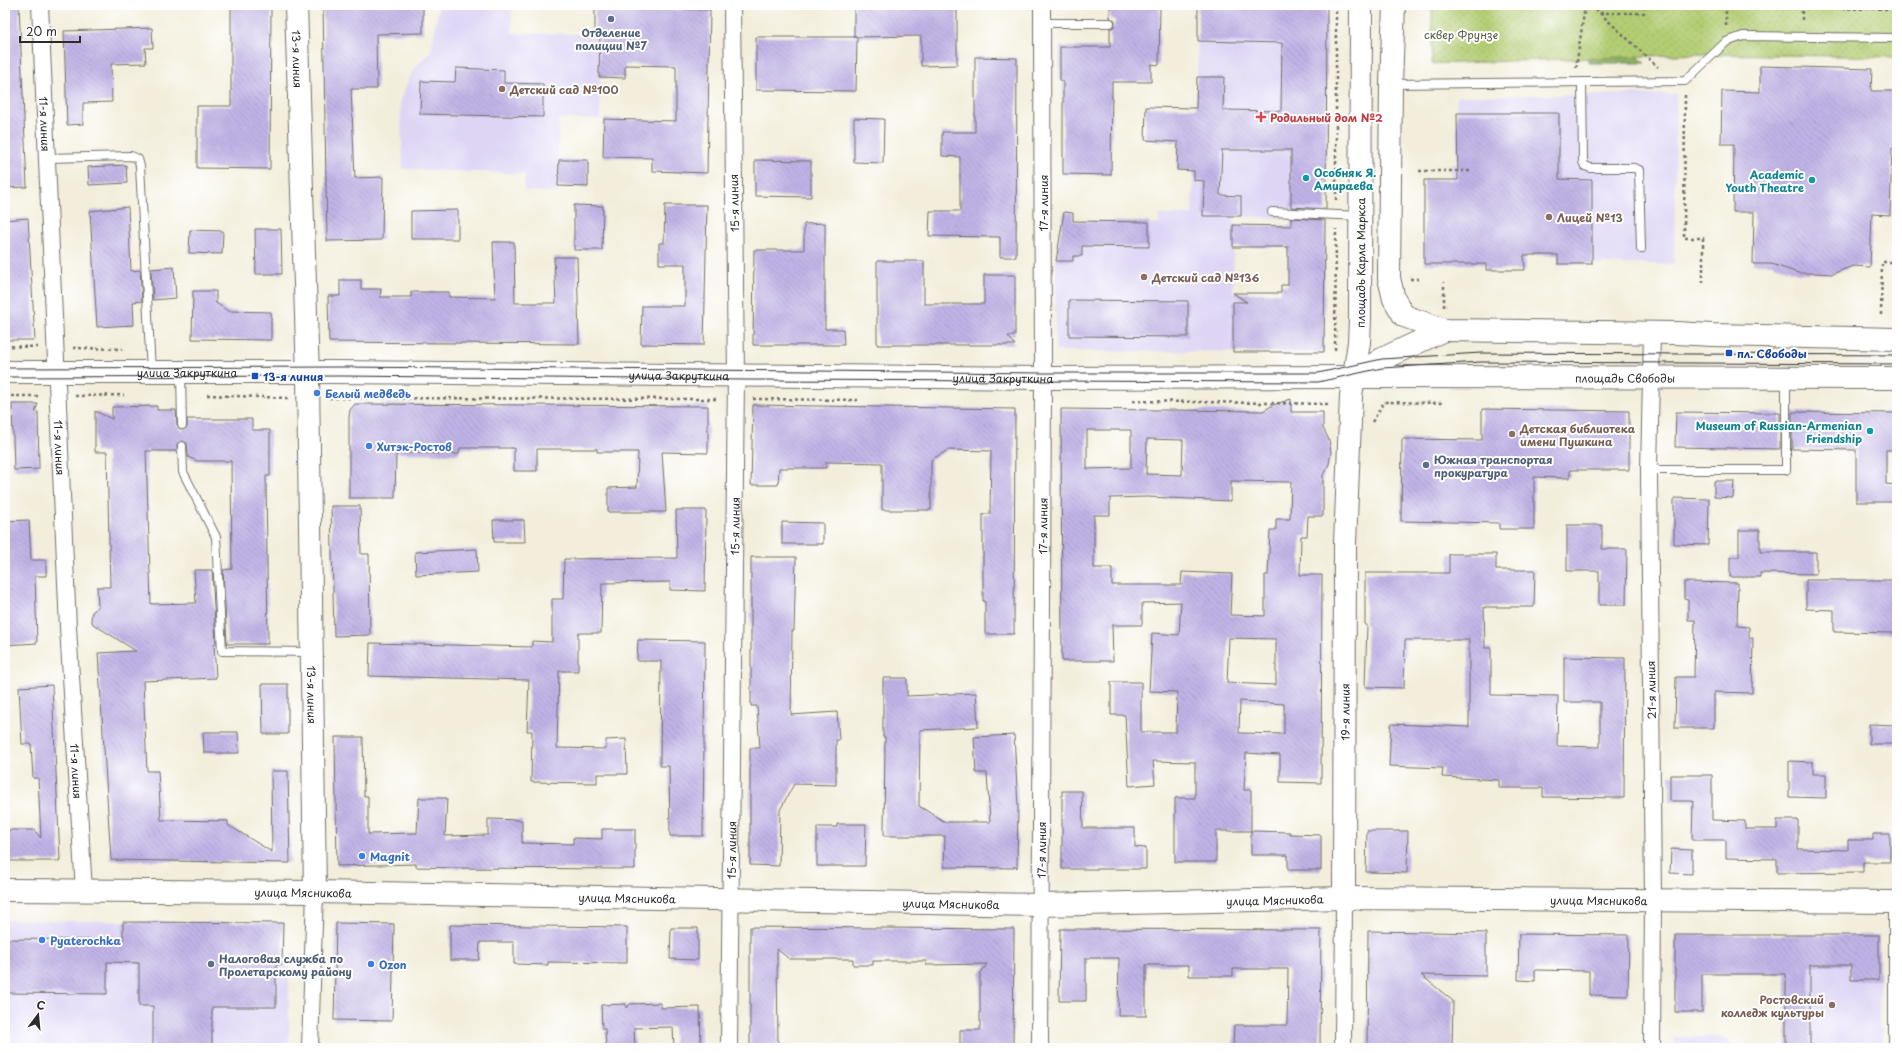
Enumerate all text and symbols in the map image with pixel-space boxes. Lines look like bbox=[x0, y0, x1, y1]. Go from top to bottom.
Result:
marker: Отделение полиции №7 bbox=[606, 14, 616, 24]
scale bar bbox=[20, 18, 80, 44]
text: 20 m bbox=[26, 22, 57, 40]
place label: Отделение полиции №7 bbox=[575, 24, 647, 54]
park label: сквер Фрунзе bbox=[1424, 26, 1499, 43]
street label: 13-я линия bbox=[288, 30, 307, 88]
place label: Детский сад №100 bbox=[509, 81, 619, 98]
marker: Детский сад №100 bbox=[497, 84, 507, 94]
street label: 11-я линия bbox=[36, 96, 55, 152]
place label: Родильный дом №2 bbox=[1270, 109, 1383, 126]
marker: Родильный дом №2 bbox=[1255, 111, 1267, 123]
place label: Особняк Я. Амираева bbox=[1314, 164, 1376, 194]
place label: Academic Youth Theatre bbox=[1726, 166, 1804, 196]
marker: Особняк Я. Амираева bbox=[1301, 173, 1311, 183]
street label: 15-я линия bbox=[725, 174, 743, 232]
street label: 17-я линия bbox=[1035, 175, 1052, 231]
marker: Academic Youth Theatre bbox=[1807, 175, 1817, 185]
street label: площадь Карла Маркса bbox=[1351, 197, 1369, 328]
place label: Лицей №13 bbox=[1557, 209, 1623, 226]
marker: Лицей №13 bbox=[1544, 212, 1554, 222]
place label: Детский сад №136 bbox=[1151, 269, 1260, 286]
marker: Детский сад №136 bbox=[1139, 272, 1149, 282]
place label: пл. Свободы bbox=[1737, 345, 1807, 362]
marker: пл. Свободы bbox=[1724, 348, 1734, 358]
street label: улица Закруткина bbox=[137, 364, 237, 381]
street label: улица Закруткина bbox=[629, 366, 729, 384]
place label: 13-я линия bbox=[263, 368, 323, 385]
street label: улица Закруткина bbox=[953, 369, 1053, 387]
street label: площадь Свободы bbox=[1575, 369, 1675, 386]
marker: 13-я линия bbox=[250, 371, 260, 381]
place label: Белый медведь bbox=[325, 385, 411, 402]
marker: Белый медведь bbox=[312, 388, 322, 398]
place label: Museum of Russian-Armenian Friendship bbox=[1696, 417, 1862, 447]
street label: 11-я линия bbox=[50, 420, 70, 476]
place label: Детская библиотека имени Пушкина bbox=[1519, 420, 1636, 450]
marker: Museum of Russian-Armenian Friendship bbox=[1865, 426, 1875, 436]
marker: Детская библиотека имени Пушкина bbox=[1507, 429, 1517, 439]
place label: Хитэк-Ростов bbox=[377, 438, 452, 455]
marker: Хитэк-Ростов bbox=[364, 441, 374, 451]
place label: Южная транспортая прокуратура bbox=[1434, 451, 1553, 481]
marker: Южная транспортая прокуратура bbox=[1421, 460, 1431, 470]
street label: 15-я линия bbox=[726, 497, 743, 555]
street label: 17-я линия bbox=[1034, 497, 1051, 555]
street label: 21-я линия bbox=[1642, 660, 1660, 720]
street label: 13-я линия bbox=[303, 665, 321, 724]
street label: 19-я линия bbox=[1336, 683, 1353, 741]
street label: 11-я линия bbox=[67, 743, 87, 799]
street label: 15-я линия bbox=[722, 821, 740, 879]
street label: 17-я линия bbox=[1032, 821, 1050, 879]
place label: Magnit bbox=[370, 848, 410, 865]
marker: Magnit bbox=[357, 851, 367, 861]
street label: улица Мясникова bbox=[254, 883, 352, 901]
street label: улица Мясникова bbox=[578, 888, 676, 907]
street label: улица Мясникова bbox=[1226, 890, 1324, 909]
street label: улица Мясникова bbox=[1550, 891, 1648, 909]
street label: улица Мясникова bbox=[902, 894, 1000, 913]
place label: Pyaterochka bbox=[50, 932, 122, 949]
marker: Pyaterochka bbox=[37, 935, 47, 945]
place label: Налоговая служба по Пролетарскому району bbox=[219, 950, 352, 980]
place label: Ozon bbox=[379, 956, 407, 973]
marker: Налоговая служба по Пролетарскому району bbox=[206, 959, 216, 969]
marker: Ozon bbox=[366, 959, 376, 969]
place label: Ростовский колледж культуры bbox=[1721, 991, 1824, 1021]
north arrow bbox=[18, 995, 58, 1035]
text: С bbox=[35, 996, 47, 1014]
marker: Ростовский колледж культуры bbox=[1827, 1000, 1837, 1010]

